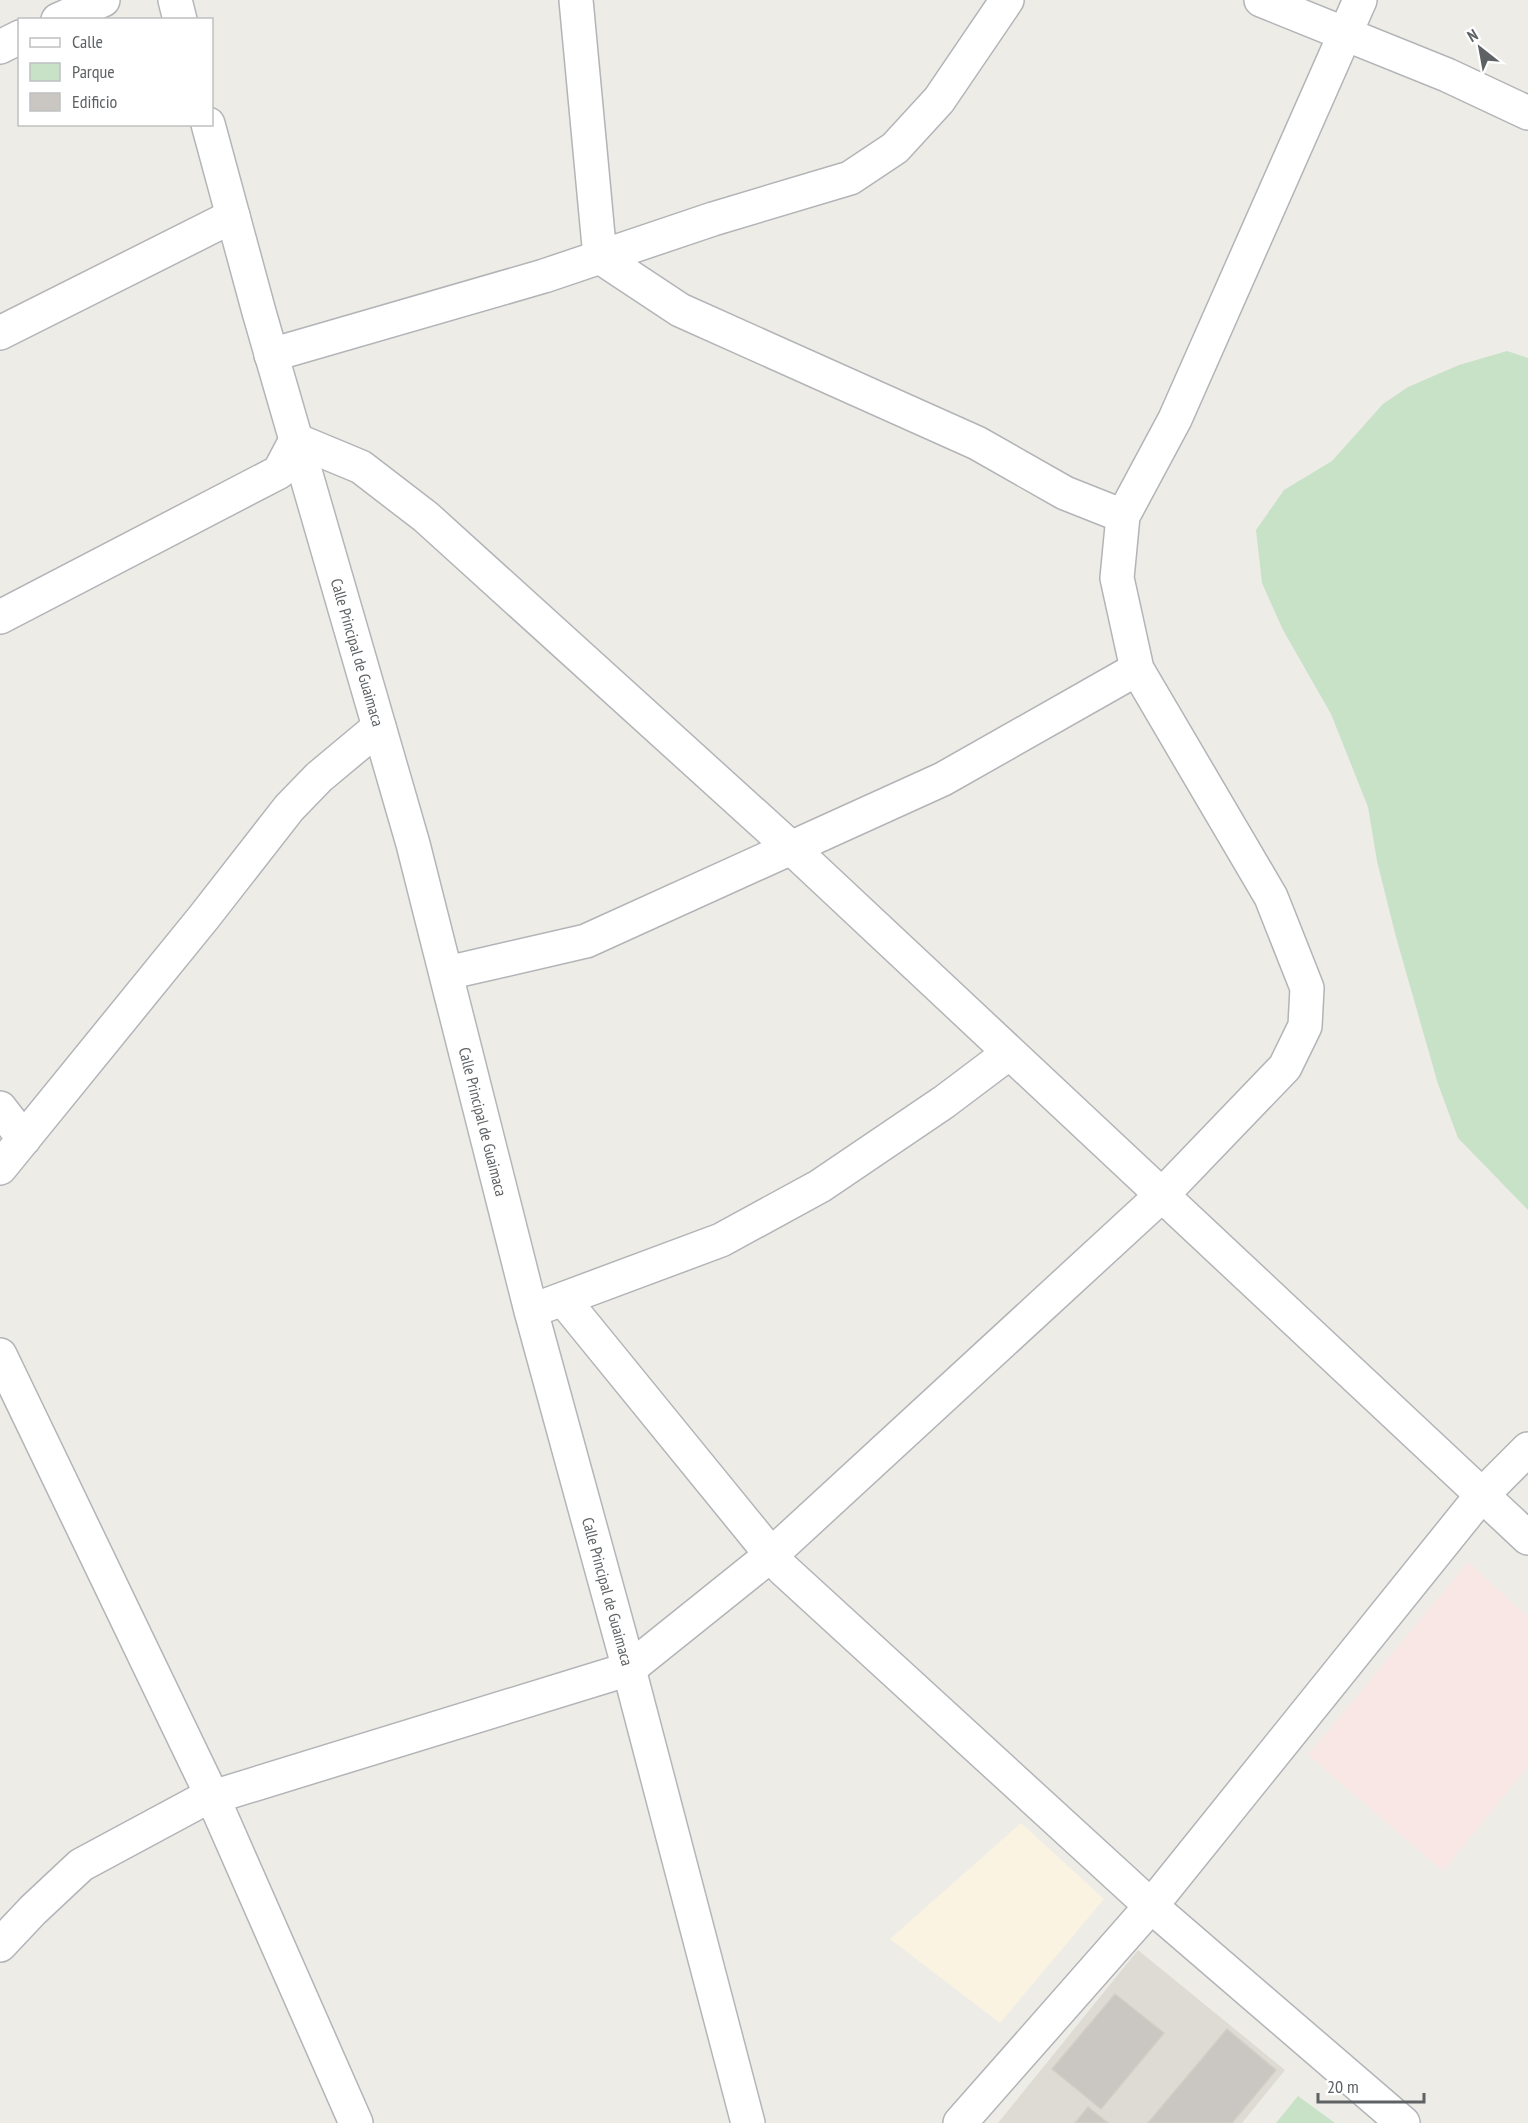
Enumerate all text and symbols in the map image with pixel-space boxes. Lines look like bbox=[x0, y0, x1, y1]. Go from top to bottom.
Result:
legend bbox=[18, 18, 213, 126]
north arrow bbox=[1450, 18, 1510, 78]
text: N bbox=[1463, 24, 1481, 46]
text: Calle bbox=[72, 30, 103, 53]
text: Parque bbox=[72, 60, 115, 83]
text: Edificio bbox=[72, 90, 118, 113]
street label: Calle Principal de Guaimaca bbox=[327, 576, 388, 729]
street label: Calle Principal de Guaimaca bbox=[455, 1045, 512, 1198]
street label: Calle Principal de Guaimaca bbox=[578, 1515, 638, 1668]
scale bar bbox=[1318, 2066, 1424, 2104]
text: 20 m bbox=[1327, 2075, 1359, 2098]

